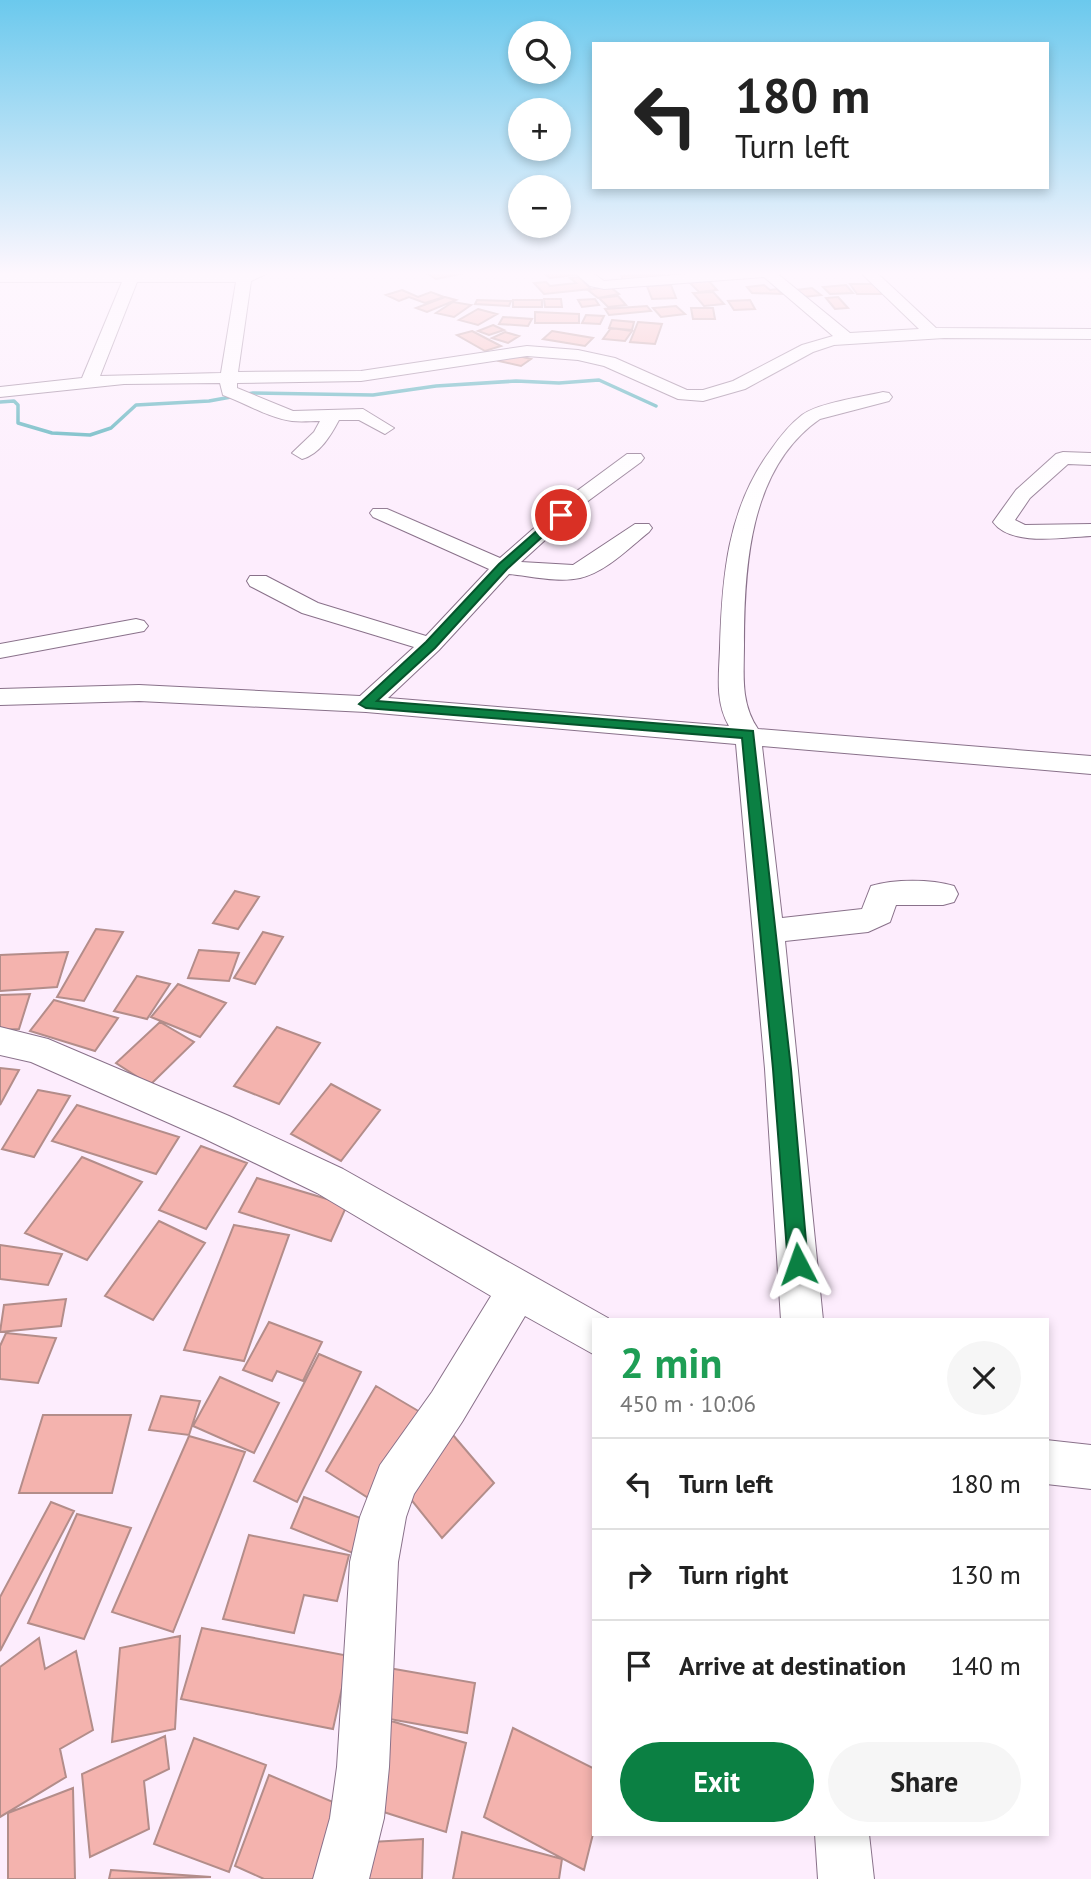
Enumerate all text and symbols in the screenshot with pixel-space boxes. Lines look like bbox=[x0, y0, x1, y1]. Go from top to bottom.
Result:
map controls bbox=[508, 21, 571, 238]
button: search bbox=[508, 21, 571, 84]
text: 180 m bbox=[735, 63, 870, 127]
icon: left bbox=[620, 70, 711, 161]
button: + bbox=[508, 98, 571, 161]
text: Turn left bbox=[735, 125, 850, 167]
button: − bbox=[508, 175, 571, 238]
pin bbox=[531, 485, 591, 545]
icon: arrive bbox=[542, 496, 580, 534]
position arrow bbox=[761, 1227, 835, 1301]
text: 2 min bbox=[620, 1335, 722, 1390]
button: close bbox=[947, 1341, 1021, 1415]
text: 450 m · 10:06 bbox=[620, 1389, 756, 1418]
icon: left bbox=[620, 1465, 658, 1503]
text: Turn left bbox=[679, 1467, 773, 1500]
text: 180 m bbox=[950, 1467, 1021, 1500]
icon: right bbox=[620, 1556, 658, 1594]
text: Turn right bbox=[679, 1558, 788, 1591]
text: 130 m bbox=[950, 1558, 1021, 1591]
icon: arrive bbox=[620, 1647, 658, 1685]
text: Arrive at destination bbox=[679, 1649, 906, 1682]
text: 140 m bbox=[950, 1649, 1021, 1682]
button: Exit bbox=[620, 1742, 814, 1822]
button: Share bbox=[828, 1742, 1021, 1822]

